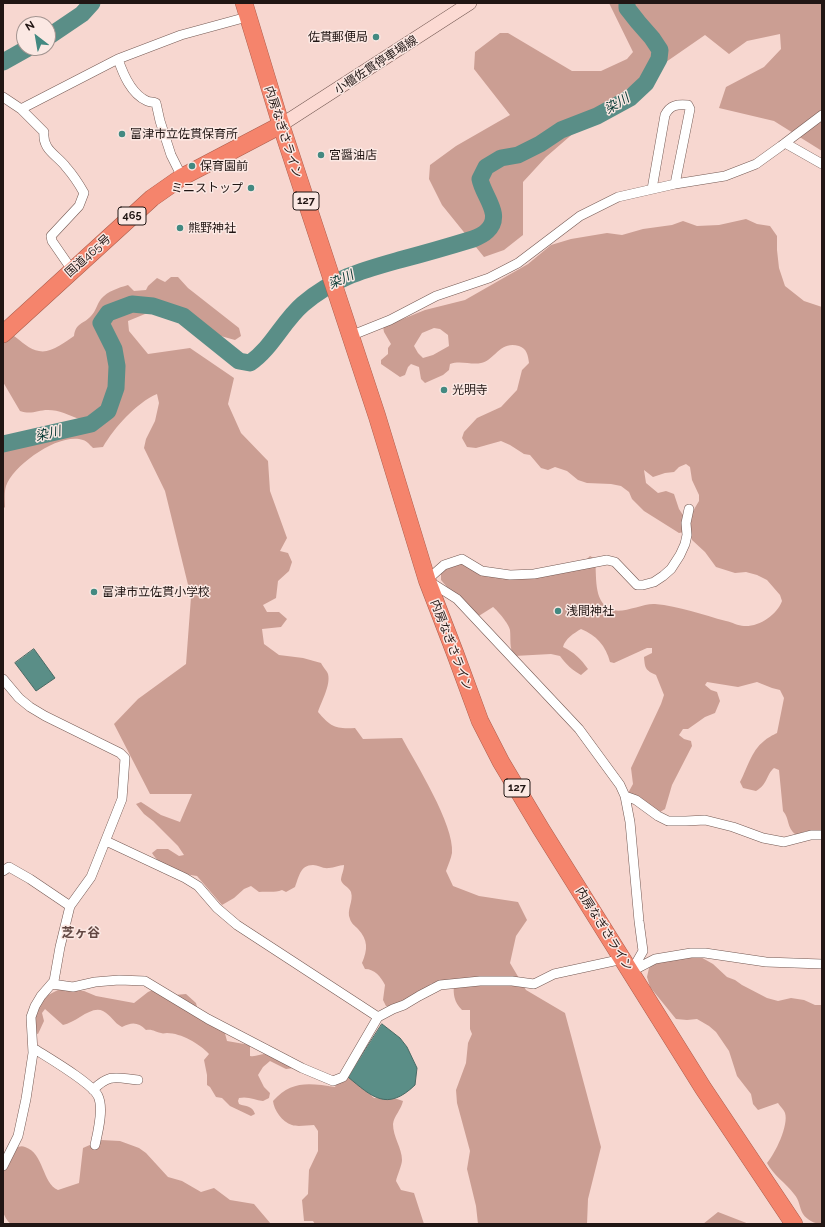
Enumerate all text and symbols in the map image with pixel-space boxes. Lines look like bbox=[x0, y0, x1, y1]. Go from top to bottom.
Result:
north arrow bbox=[16, 16, 56, 56]
text: N bbox=[23, 18, 37, 34]
place label: 佐貫郵便局 bbox=[308, 30, 368, 44]
marker: 佐貫郵便局 bbox=[371, 32, 381, 42]
street label: 小櫃佐貫停車場線 bbox=[332, 33, 420, 97]
street label: 内房なぎさライン bbox=[261, 84, 305, 180]
water label: 染川 bbox=[602, 91, 632, 117]
place label: 富津市立佐貫保育所 bbox=[130, 127, 238, 141]
marker: 富津市立佐貫保育所 bbox=[117, 129, 127, 139]
place label: 宮醤油店 bbox=[329, 148, 377, 162]
marker: 宮醤油店 bbox=[316, 150, 326, 160]
place label: 保育園前 bbox=[200, 159, 248, 173]
marker: 保育園前 bbox=[187, 161, 197, 171]
place label: ミニストップ bbox=[171, 181, 243, 195]
marker: ミニストップ bbox=[246, 183, 256, 193]
road number: 127 bbox=[293, 192, 319, 210]
road number: 465 bbox=[118, 207, 146, 225]
place label: 熊野神社 bbox=[188, 221, 236, 235]
marker: 熊野神社 bbox=[175, 223, 185, 233]
street label: 国道465号 bbox=[62, 232, 114, 280]
water label: 染川 bbox=[326, 267, 356, 293]
place label: 光明寺 bbox=[452, 383, 488, 397]
marker: 光明寺 bbox=[439, 385, 449, 395]
water label: 染川 bbox=[34, 423, 62, 445]
place label: 富津市立佐貫小学校 bbox=[102, 585, 210, 599]
marker: 富津市立佐貫小学校 bbox=[89, 587, 99, 597]
street label: 内房なぎさライン bbox=[427, 598, 475, 692]
place label: 浅間神社 bbox=[566, 604, 614, 618]
marker: 浅間神社 bbox=[553, 606, 563, 616]
road number: 127 bbox=[504, 779, 530, 797]
street label: 内房なぎさライン bbox=[572, 884, 636, 974]
district label: 芝ヶ谷 bbox=[62, 925, 100, 941]

